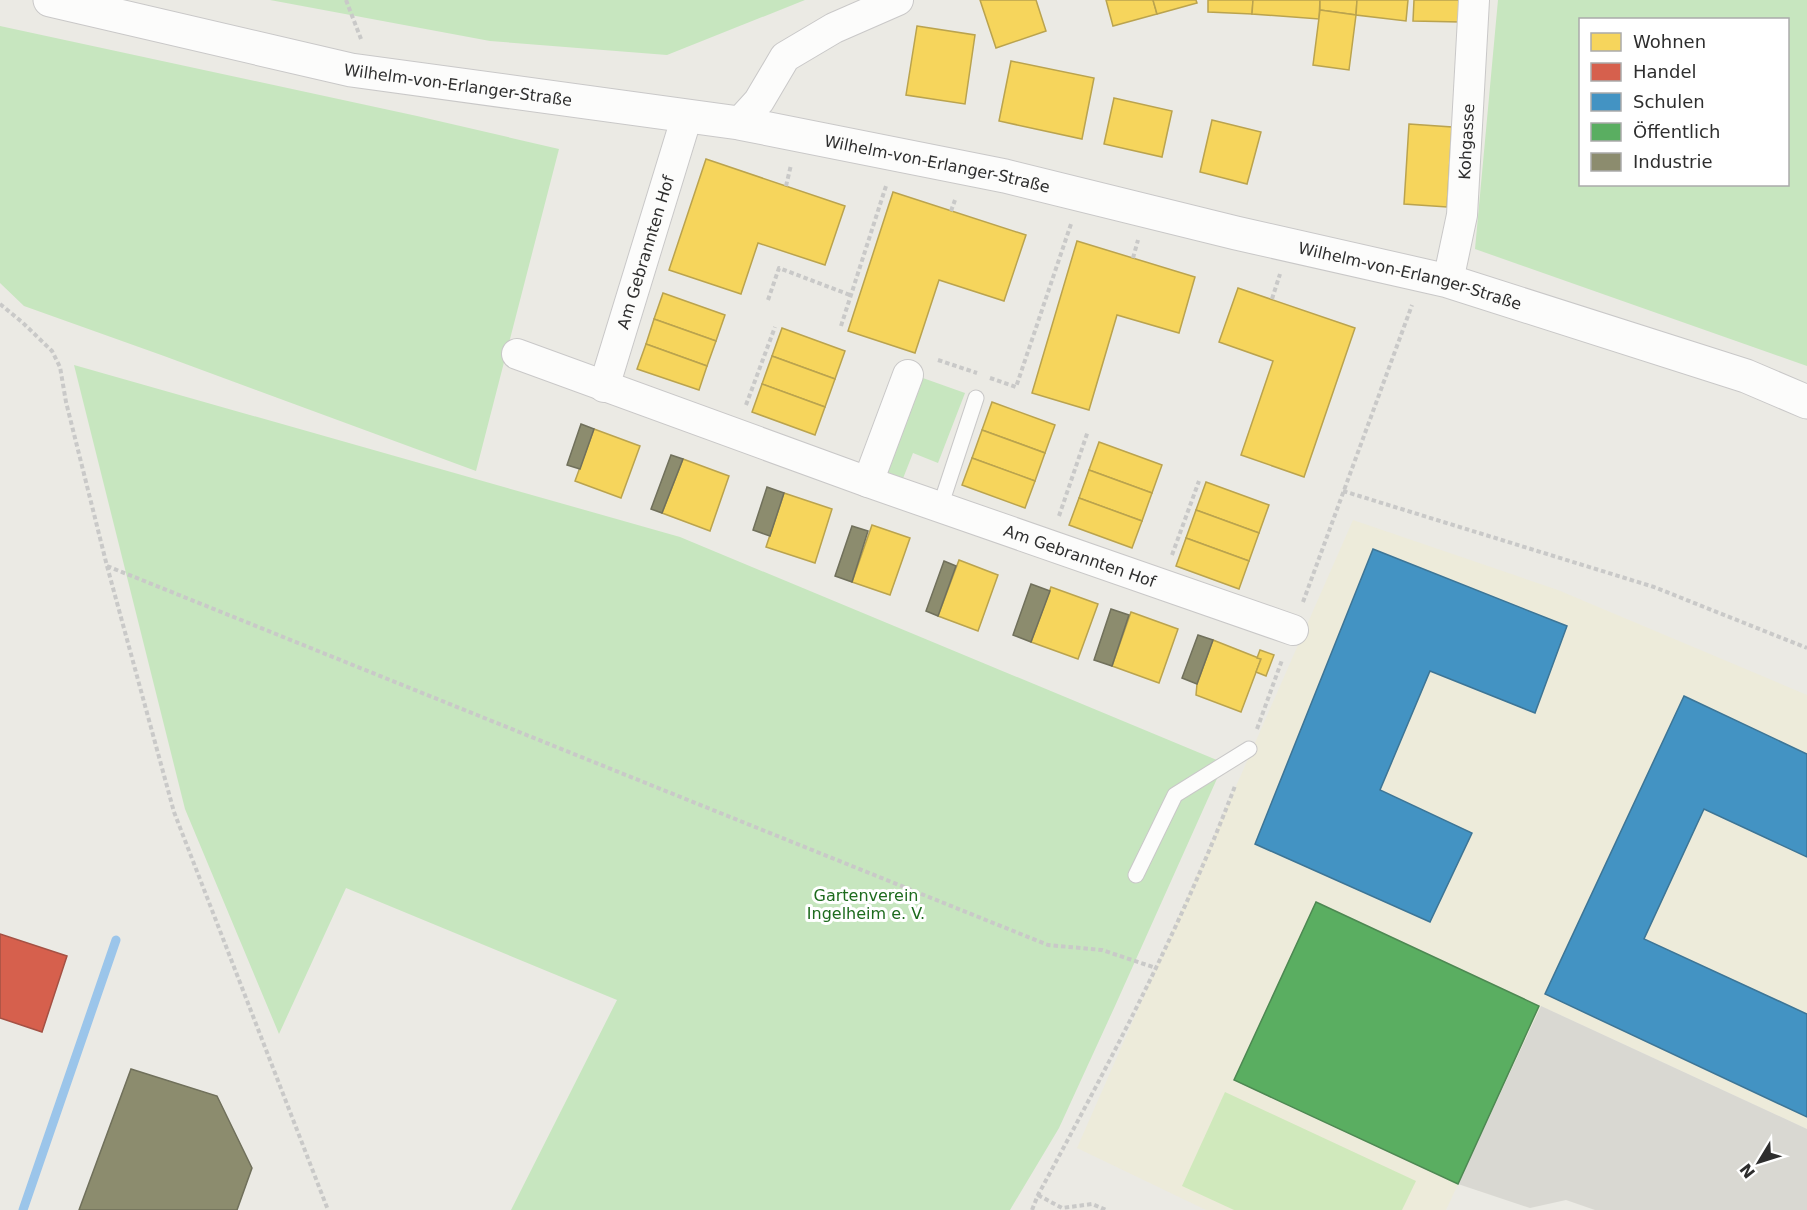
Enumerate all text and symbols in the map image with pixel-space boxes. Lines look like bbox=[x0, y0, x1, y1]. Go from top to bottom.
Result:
legend bbox=[1579, 18, 1789, 186]
text: Wohnen bbox=[1633, 31, 1706, 52]
street label: Wilhelm-von-Erlanger-Straße bbox=[343, 60, 573, 110]
text: Handel bbox=[1633, 61, 1696, 82]
text: Schulen bbox=[1633, 91, 1705, 112]
street label: Kohgasse bbox=[1455, 103, 1478, 180]
text: Öffentlich bbox=[1633, 121, 1720, 142]
street label: Wilhelm-von-Erlanger-Straße bbox=[823, 131, 1052, 197]
text: Industrie bbox=[1633, 151, 1712, 172]
street label: Am Gebrannten Hof bbox=[613, 173, 678, 331]
street label: Wilhelm-von-Erlanger-Straße bbox=[1296, 238, 1524, 314]
street label: Am Gebrannten Hof bbox=[1001, 521, 1159, 592]
park label: Gartenverein Ingelheim e. V. bbox=[807, 886, 925, 923]
north arrow bbox=[1729, 1132, 1789, 1192]
text: N bbox=[1736, 1160, 1759, 1182]

